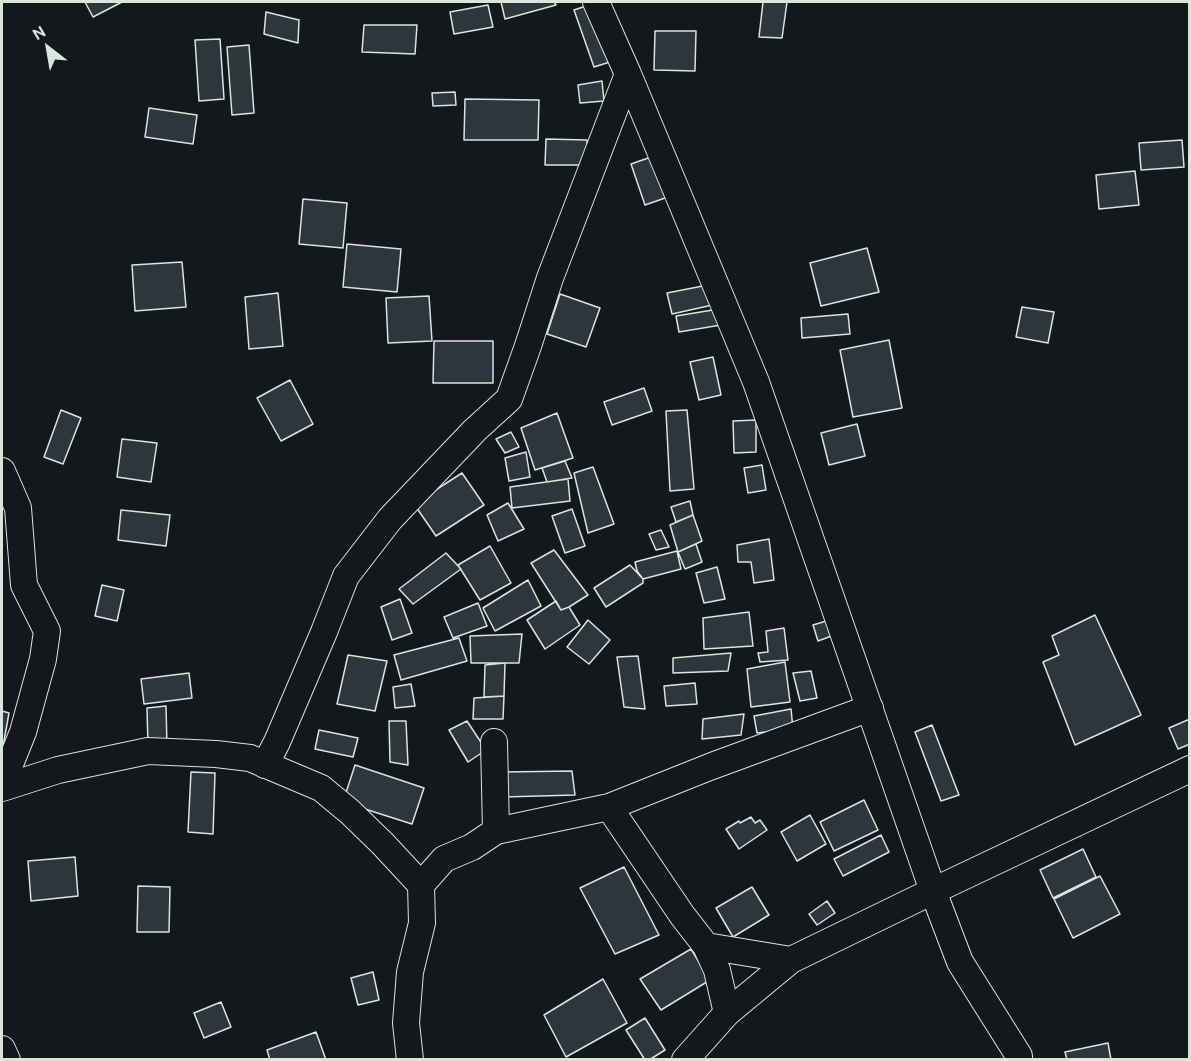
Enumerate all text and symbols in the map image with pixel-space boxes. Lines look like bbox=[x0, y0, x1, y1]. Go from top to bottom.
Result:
north arrow bbox=[18, 18, 78, 78]
text: N bbox=[29, 22, 48, 43]

